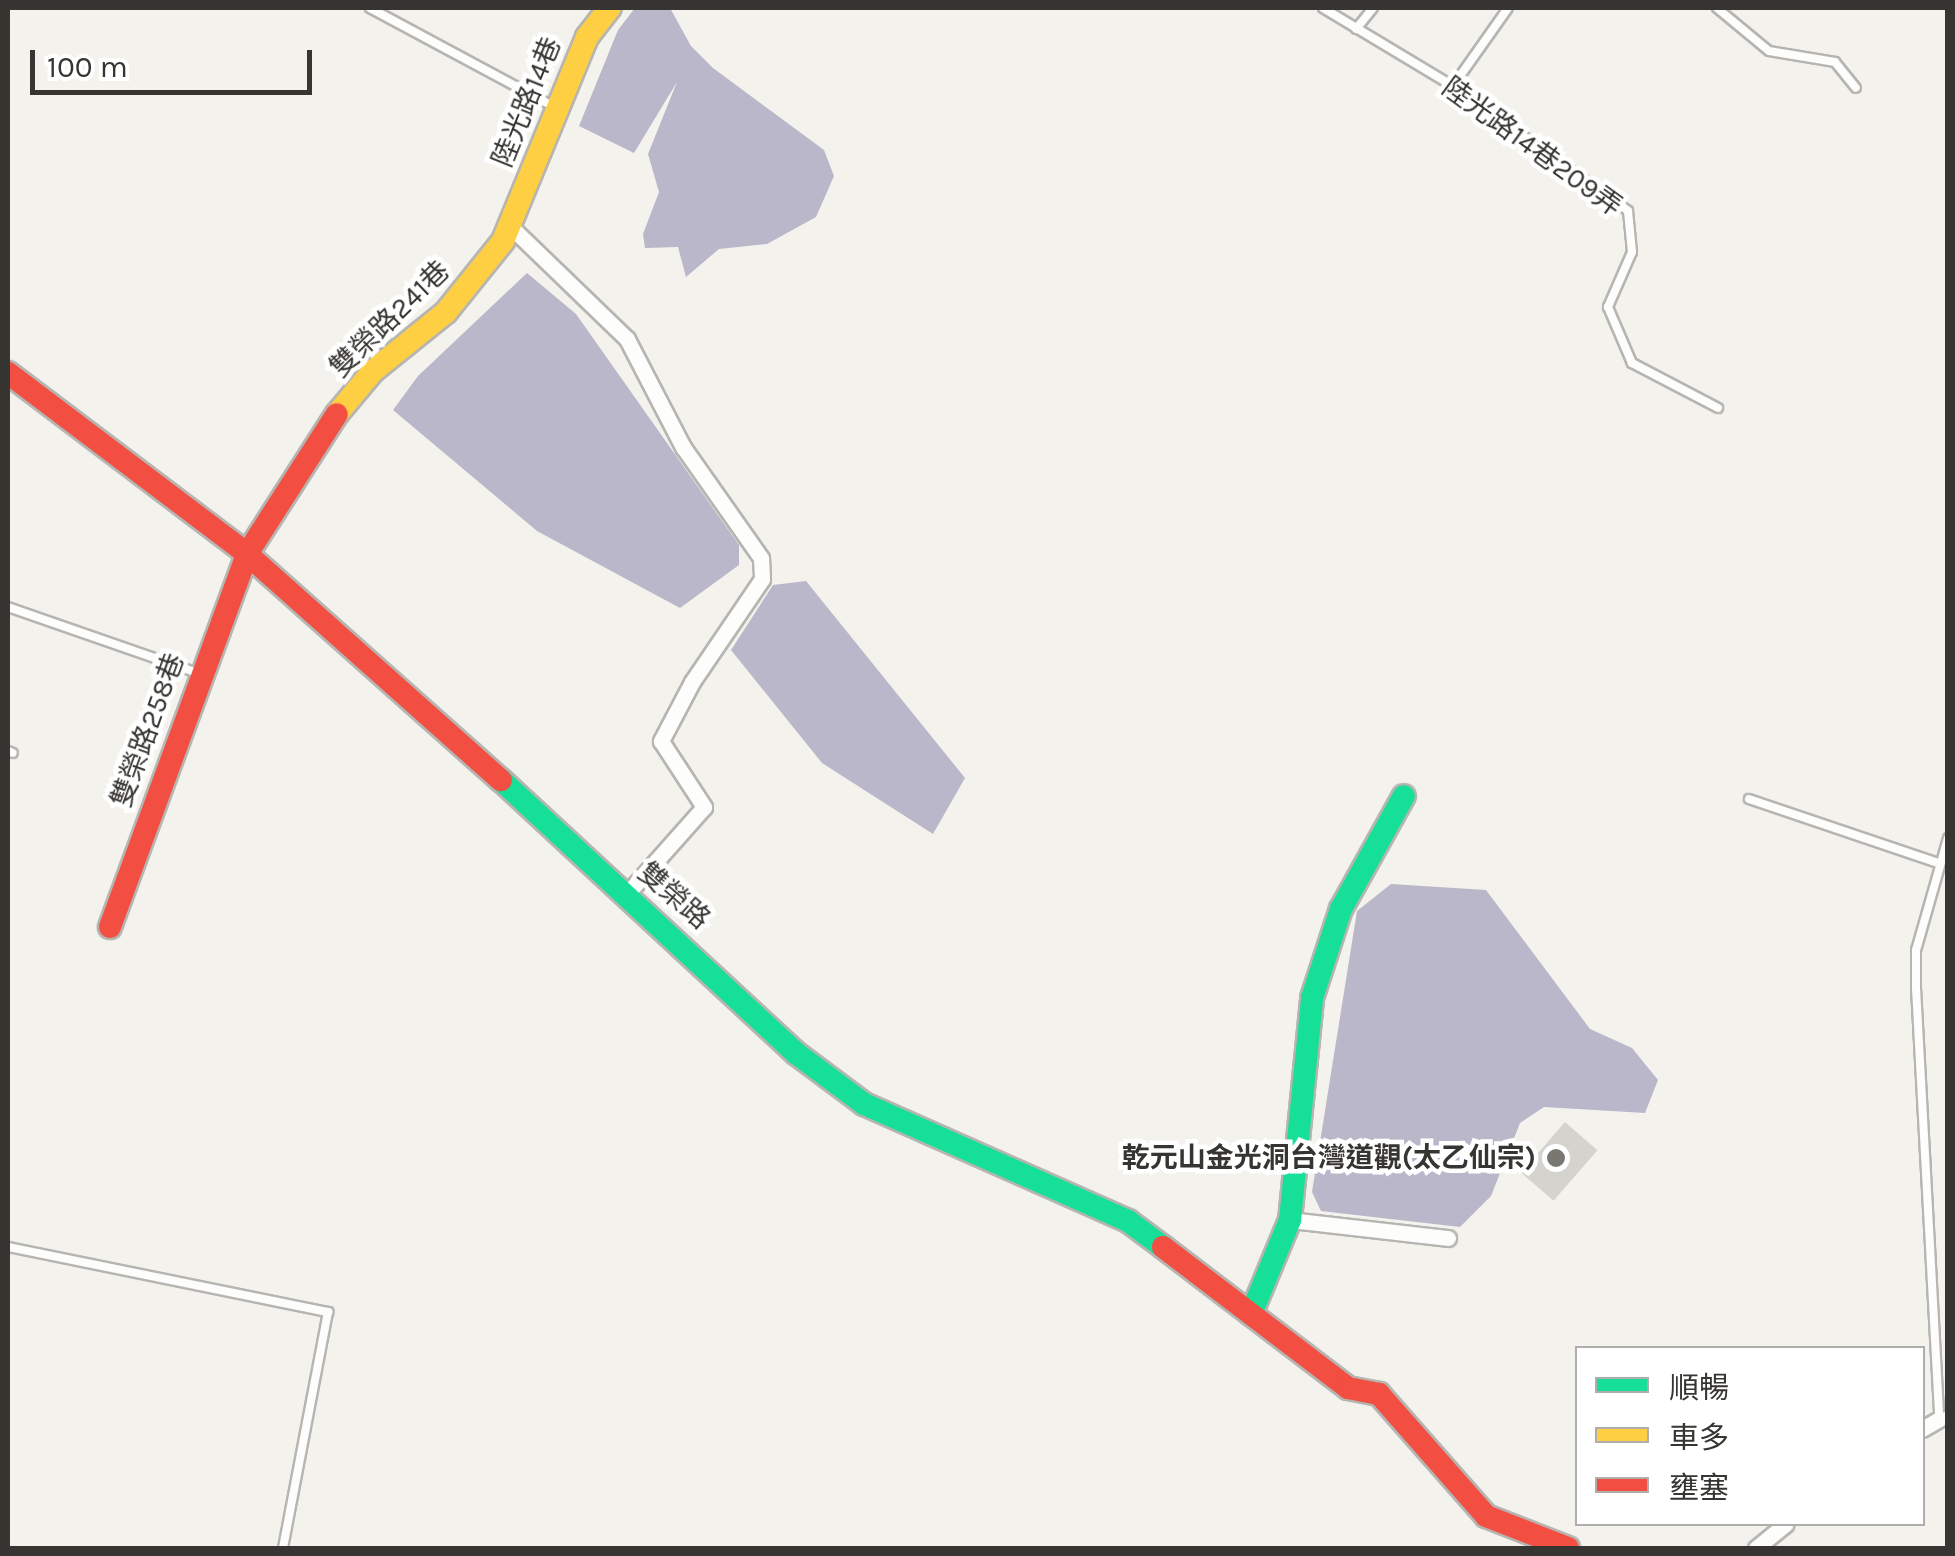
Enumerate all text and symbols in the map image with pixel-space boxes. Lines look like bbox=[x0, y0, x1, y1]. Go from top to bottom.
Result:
scale bar bbox=[35, 30, 318, 92]
street label: 陸光路14巷 bbox=[486, 32, 568, 172]
text: 100 m bbox=[47, 49, 128, 85]
street label: 陸光路14巷209弄 bbox=[1436, 71, 1628, 223]
street label: 雙榮路241巷 bbox=[323, 254, 457, 384]
street label: 雙榮路258巷 bbox=[105, 648, 191, 812]
street label: 雙榮路 bbox=[631, 856, 717, 936]
place label: 乾元山金光洞台灣道觀(太乙仙宗) bbox=[1122, 1141, 1536, 1175]
marker: 乾元山金光洞台灣道觀(太乙仙宗) bbox=[1545, 1147, 1567, 1169]
legend bbox=[1575, 1346, 1925, 1526]
text: 順暢 bbox=[1669, 1370, 1729, 1406]
text: 車多 bbox=[1669, 1420, 1729, 1456]
text: 壅塞 bbox=[1669, 1470, 1729, 1506]

